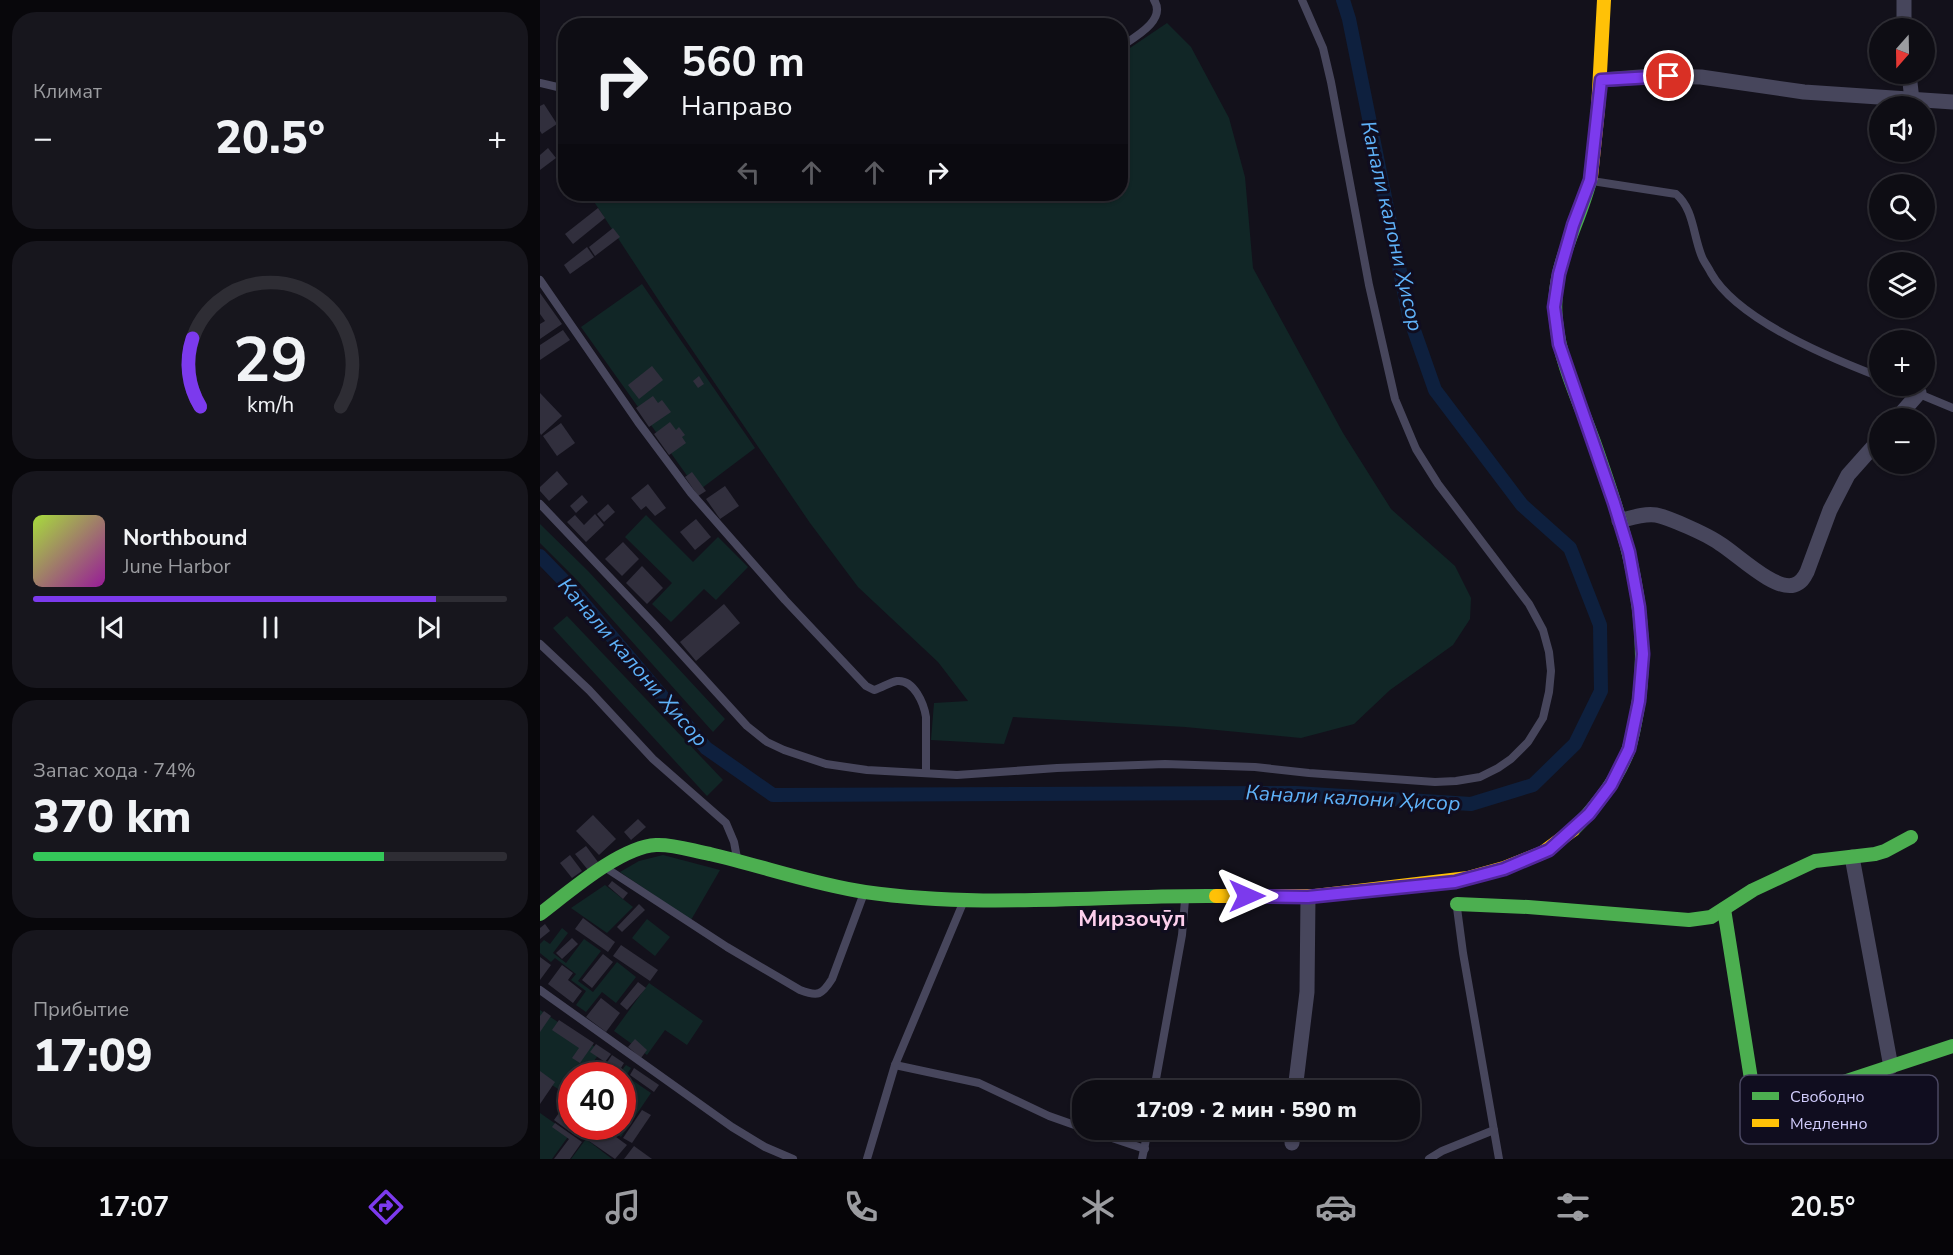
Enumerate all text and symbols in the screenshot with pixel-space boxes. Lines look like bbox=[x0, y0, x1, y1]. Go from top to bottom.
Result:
north arrow bbox=[1869, 18, 1935, 84]
map controls bbox=[1869, 18, 1935, 474]
text: 560 m bbox=[681, 34, 805, 91]
icon: right bbox=[582, 42, 660, 120]
pin bbox=[1643, 50, 1694, 101]
icon: arrive bbox=[1652, 59, 1685, 92]
text: Климат bbox=[33, 78, 102, 105]
text: Направо bbox=[681, 88, 792, 125]
button: sound bbox=[1869, 96, 1935, 162]
text: 20.5° bbox=[215, 108, 325, 169]
text: − bbox=[33, 116, 53, 161]
text: + bbox=[487, 116, 507, 161]
water label: Канали калони Ҳисор bbox=[1354, 118, 1430, 334]
icon: left bbox=[732, 156, 765, 189]
icon: ahead bbox=[795, 156, 828, 189]
icon: ahead bbox=[858, 156, 891, 189]
icon: right bbox=[921, 156, 954, 189]
button: search bbox=[1869, 174, 1935, 240]
button: layers bbox=[1869, 252, 1935, 318]
text: 29 bbox=[233, 318, 307, 403]
button: + bbox=[1869, 330, 1935, 396]
text: km/h bbox=[246, 391, 294, 421]
button: − bbox=[1869, 408, 1935, 474]
text: Northbound bbox=[123, 523, 247, 553]
text: June Harbor bbox=[123, 553, 231, 580]
water label: Канали калони Ҳисор bbox=[552, 572, 714, 752]
icon: previous bbox=[96, 611, 129, 644]
icon: pause bbox=[254, 611, 287, 644]
icon: next bbox=[412, 611, 445, 644]
text: Запас хода · 74% bbox=[33, 757, 196, 784]
water label: Канали калони Ҳисор bbox=[1245, 778, 1461, 818]
text: 370 km bbox=[33, 787, 192, 848]
position arrow bbox=[1215, 864, 1279, 928]
district label: Мирзочӯл bbox=[1078, 904, 1186, 934]
text: Прибытие bbox=[33, 996, 129, 1023]
text: 17:09 bbox=[33, 1026, 153, 1087]
speed limit sign: 40 bbox=[558, 1062, 636, 1140]
legend bbox=[1740, 1075, 1938, 1144]
text: Свободно bbox=[1790, 1086, 1865, 1108]
text: 17:09 · 2 мин · 590 m bbox=[1135, 1095, 1357, 1125]
text: Медленно bbox=[1790, 1113, 1868, 1135]
icon: directions bbox=[365, 1186, 407, 1228]
icon: music bbox=[602, 1186, 644, 1228]
icon: phone bbox=[840, 1186, 882, 1228]
icon: climate bbox=[1077, 1186, 1119, 1228]
icon: car bbox=[1315, 1186, 1357, 1228]
icon: filters bbox=[1552, 1186, 1594, 1228]
text: 17:07 bbox=[98, 1189, 169, 1226]
text: 20.5° bbox=[1790, 1189, 1855, 1226]

